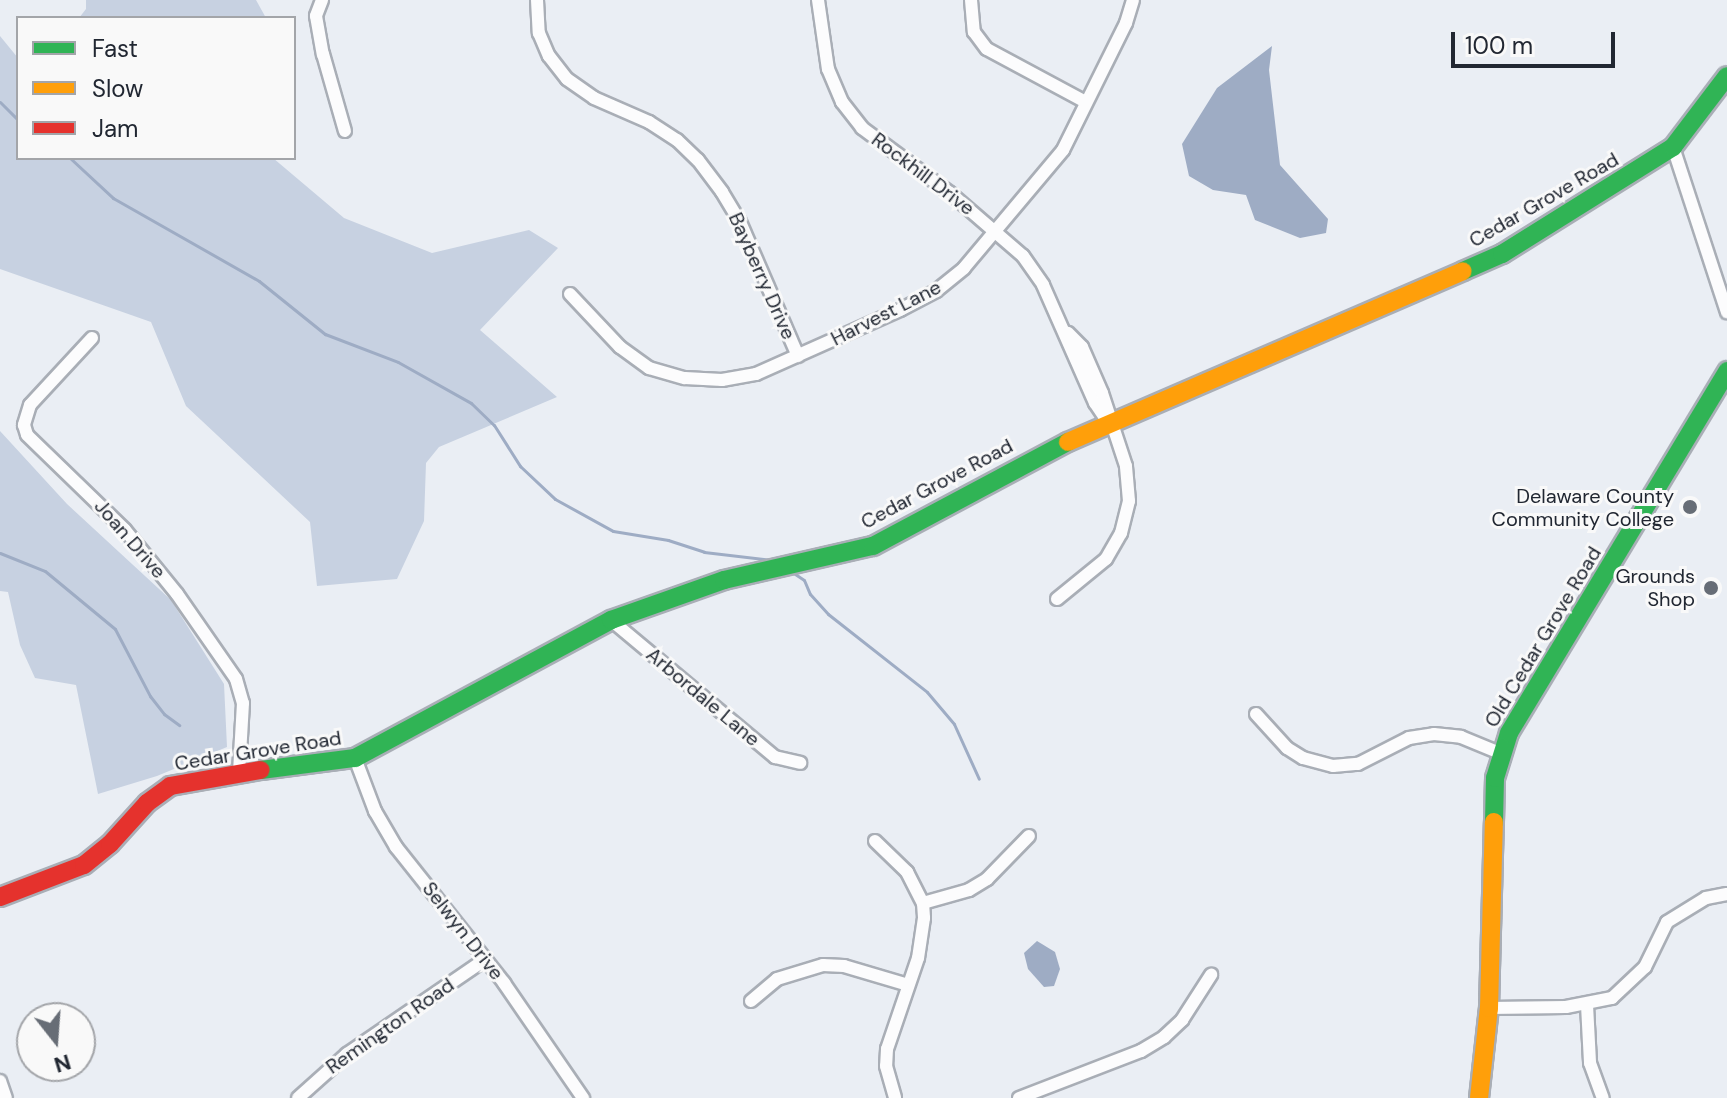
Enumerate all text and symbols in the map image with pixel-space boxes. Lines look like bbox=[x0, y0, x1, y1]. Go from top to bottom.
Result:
legend bbox=[16, 16, 296, 160]
scale bar bbox=[1455, 16, 1619, 66]
text: 100 m bbox=[1465, 30, 1533, 61]
text: Fast bbox=[92, 33, 138, 64]
text: Slow bbox=[92, 73, 143, 104]
text: Jam bbox=[92, 113, 138, 144]
street label: Rockhill Drive bbox=[867, 128, 979, 220]
street label: Cedar Grove Road bbox=[1465, 147, 1623, 253]
street label: Bayberry Drive bbox=[723, 209, 801, 343]
street label: Harvest Lane bbox=[827, 275, 945, 351]
street label: Cedar Grove Road bbox=[857, 434, 1017, 534]
place label: Delaware County Community College bbox=[1492, 484, 1674, 531]
street label: Joan Drive bbox=[89, 495, 171, 583]
marker: Delaware County Community College bbox=[1681, 498, 1699, 516]
street label: Old Cedar Grove Road bbox=[1480, 542, 1606, 732]
place label: Grounds Shop bbox=[1615, 564, 1695, 611]
marker: Grounds Shop bbox=[1702, 579, 1720, 597]
street label: Arbordale Lane bbox=[641, 643, 765, 751]
street label: Cedar Grove Road bbox=[173, 726, 343, 776]
street label: Selwyn Drive bbox=[417, 877, 509, 985]
street label: Remington Road bbox=[321, 973, 459, 1079]
north arrow bbox=[16, 1002, 96, 1082]
text: N bbox=[51, 1047, 74, 1080]

